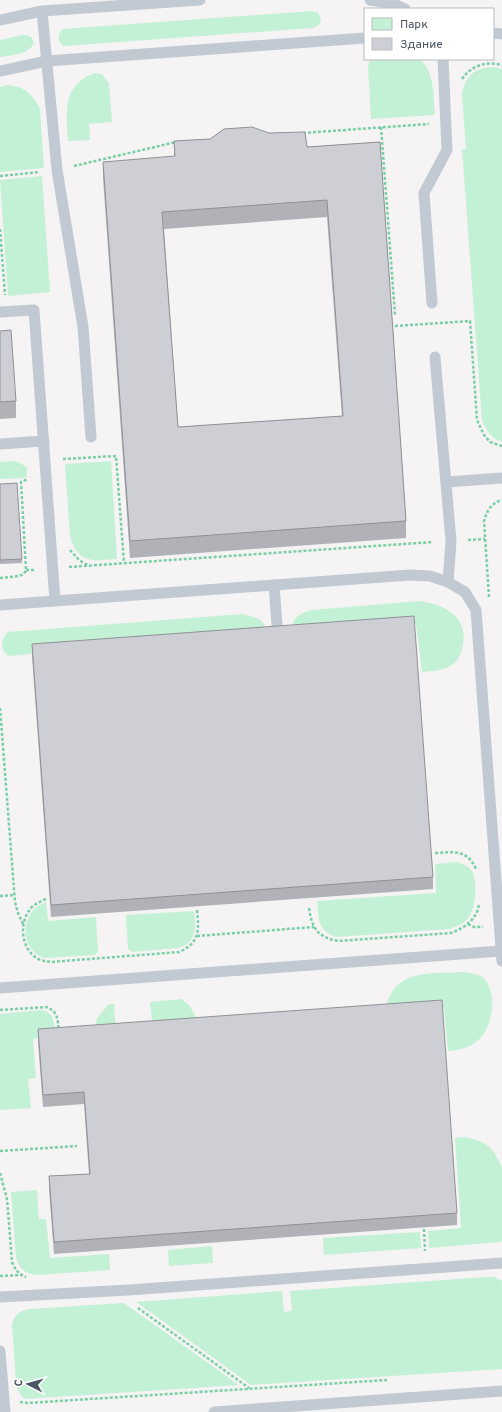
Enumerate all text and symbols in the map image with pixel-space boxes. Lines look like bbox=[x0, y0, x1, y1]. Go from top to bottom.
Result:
legend bbox=[364, 8, 494, 60]
text: Парк bbox=[400, 17, 428, 33]
text: Здание bbox=[400, 37, 443, 53]
north arrow bbox=[8, 1364, 48, 1404]
text: С bbox=[12, 1379, 26, 1387]

